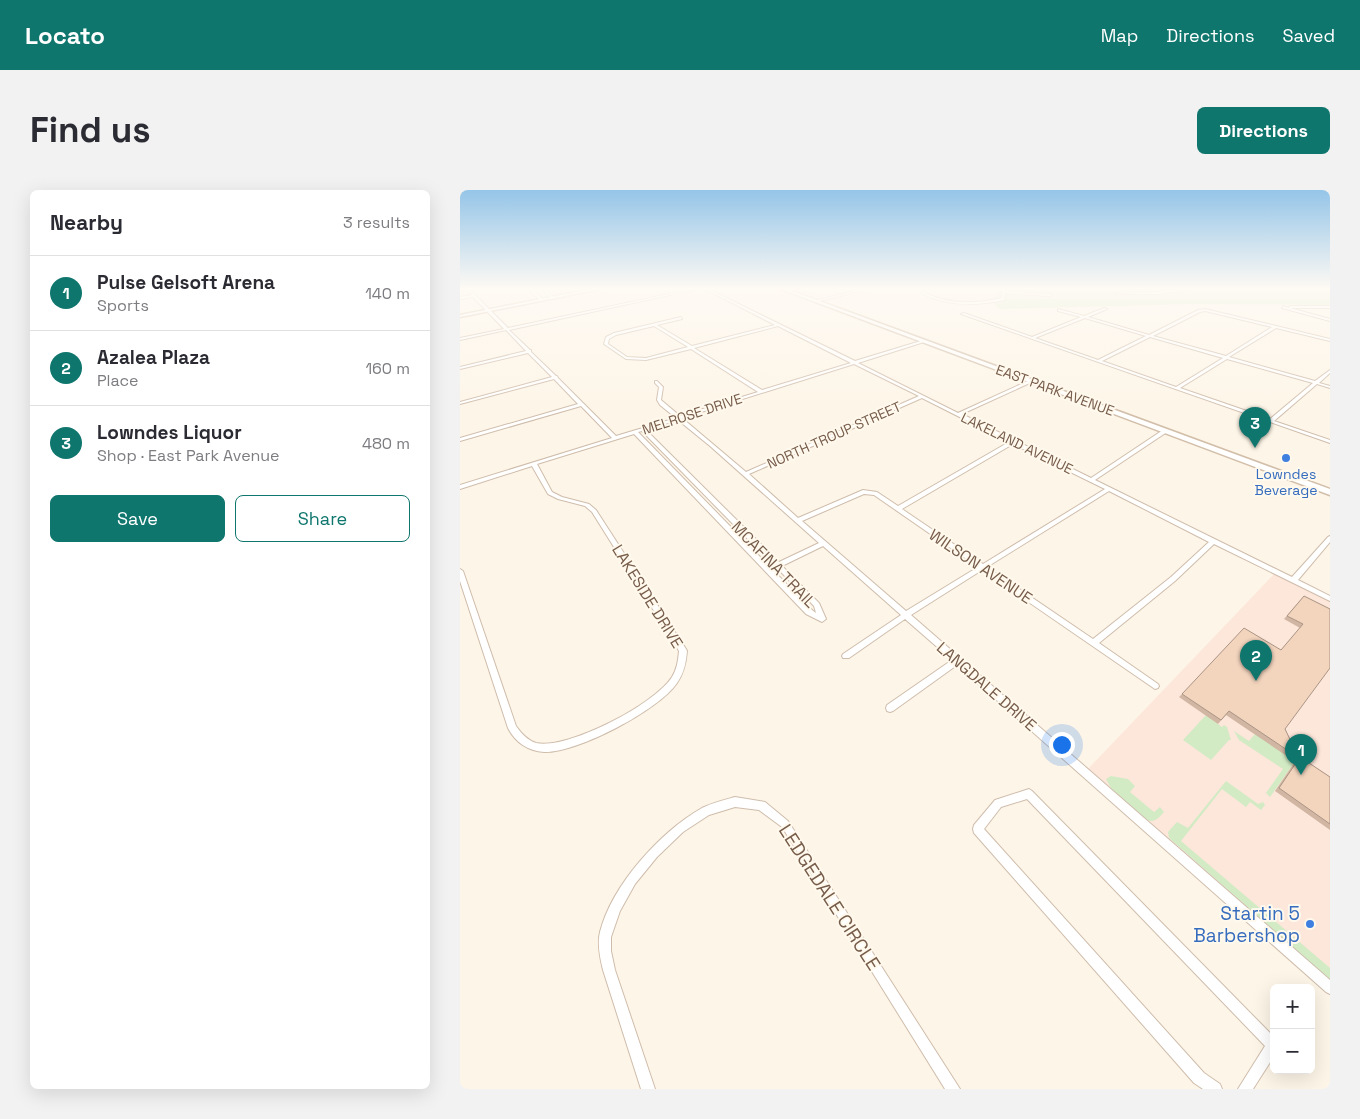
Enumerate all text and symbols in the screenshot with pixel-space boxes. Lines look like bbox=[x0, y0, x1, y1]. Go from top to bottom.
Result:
text: Locato bbox=[25, 20, 105, 51]
text: Map bbox=[1101, 24, 1138, 47]
text: Directions bbox=[1166, 24, 1255, 47]
text: Saved bbox=[1283, 24, 1335, 47]
button: Directions bbox=[1197, 107, 1330, 154]
text: Find us bbox=[30, 108, 151, 152]
text: Nearby bbox=[50, 209, 123, 236]
text: 3 results bbox=[343, 212, 410, 233]
text: Pulse Gelsoft Arena bbox=[97, 270, 275, 295]
text: 1 bbox=[62, 283, 70, 304]
text: 140 m bbox=[365, 283, 410, 304]
text: Sports bbox=[97, 295, 149, 316]
text: Azalea Plaza bbox=[97, 345, 210, 370]
text: 2 bbox=[61, 358, 71, 379]
text: 160 m bbox=[365, 358, 410, 379]
street label: EAST PARK AVENUE bbox=[993, 360, 1117, 420]
text: Place bbox=[97, 370, 139, 391]
street label: MELROSE DRIVE bbox=[640, 389, 744, 439]
street label: NORTH TROUP STREET bbox=[764, 397, 904, 473]
pin: 3 bbox=[1239, 407, 1271, 448]
street label: LAKELAND AVENUE bbox=[958, 408, 1076, 478]
text: Lowndes Liquor bbox=[97, 420, 242, 445]
text: 3 bbox=[61, 433, 71, 454]
text: 480 m bbox=[362, 433, 410, 454]
text: Shop · East Park Avenue bbox=[97, 445, 280, 466]
marker: Lowndes Beverage bbox=[1280, 452, 1292, 464]
place label: Lowndes Beverage bbox=[1255, 465, 1317, 499]
button: Save bbox=[50, 495, 225, 542]
button: Share bbox=[235, 495, 410, 542]
street label: MCAFINA TRAIL bbox=[727, 516, 821, 612]
street label: WILSON AVENUE bbox=[925, 524, 1036, 609]
street label: LAKESIDE DRIVE bbox=[607, 540, 688, 652]
street label: LANGDALE DRIVE bbox=[932, 637, 1041, 736]
pin: 2 bbox=[1240, 640, 1272, 681]
your location bbox=[1049, 732, 1075, 758]
pin: 1 bbox=[1285, 734, 1317, 775]
street label: LEDGEDALE CIRCLE bbox=[773, 819, 886, 975]
place label: Startin 5 Barbershop bbox=[1193, 901, 1300, 948]
marker: Startin 5 Barbershop bbox=[1304, 918, 1316, 930]
map controls bbox=[1270, 984, 1315, 1074]
button: + bbox=[1270, 984, 1315, 1029]
button: − bbox=[1270, 1029, 1315, 1074]

